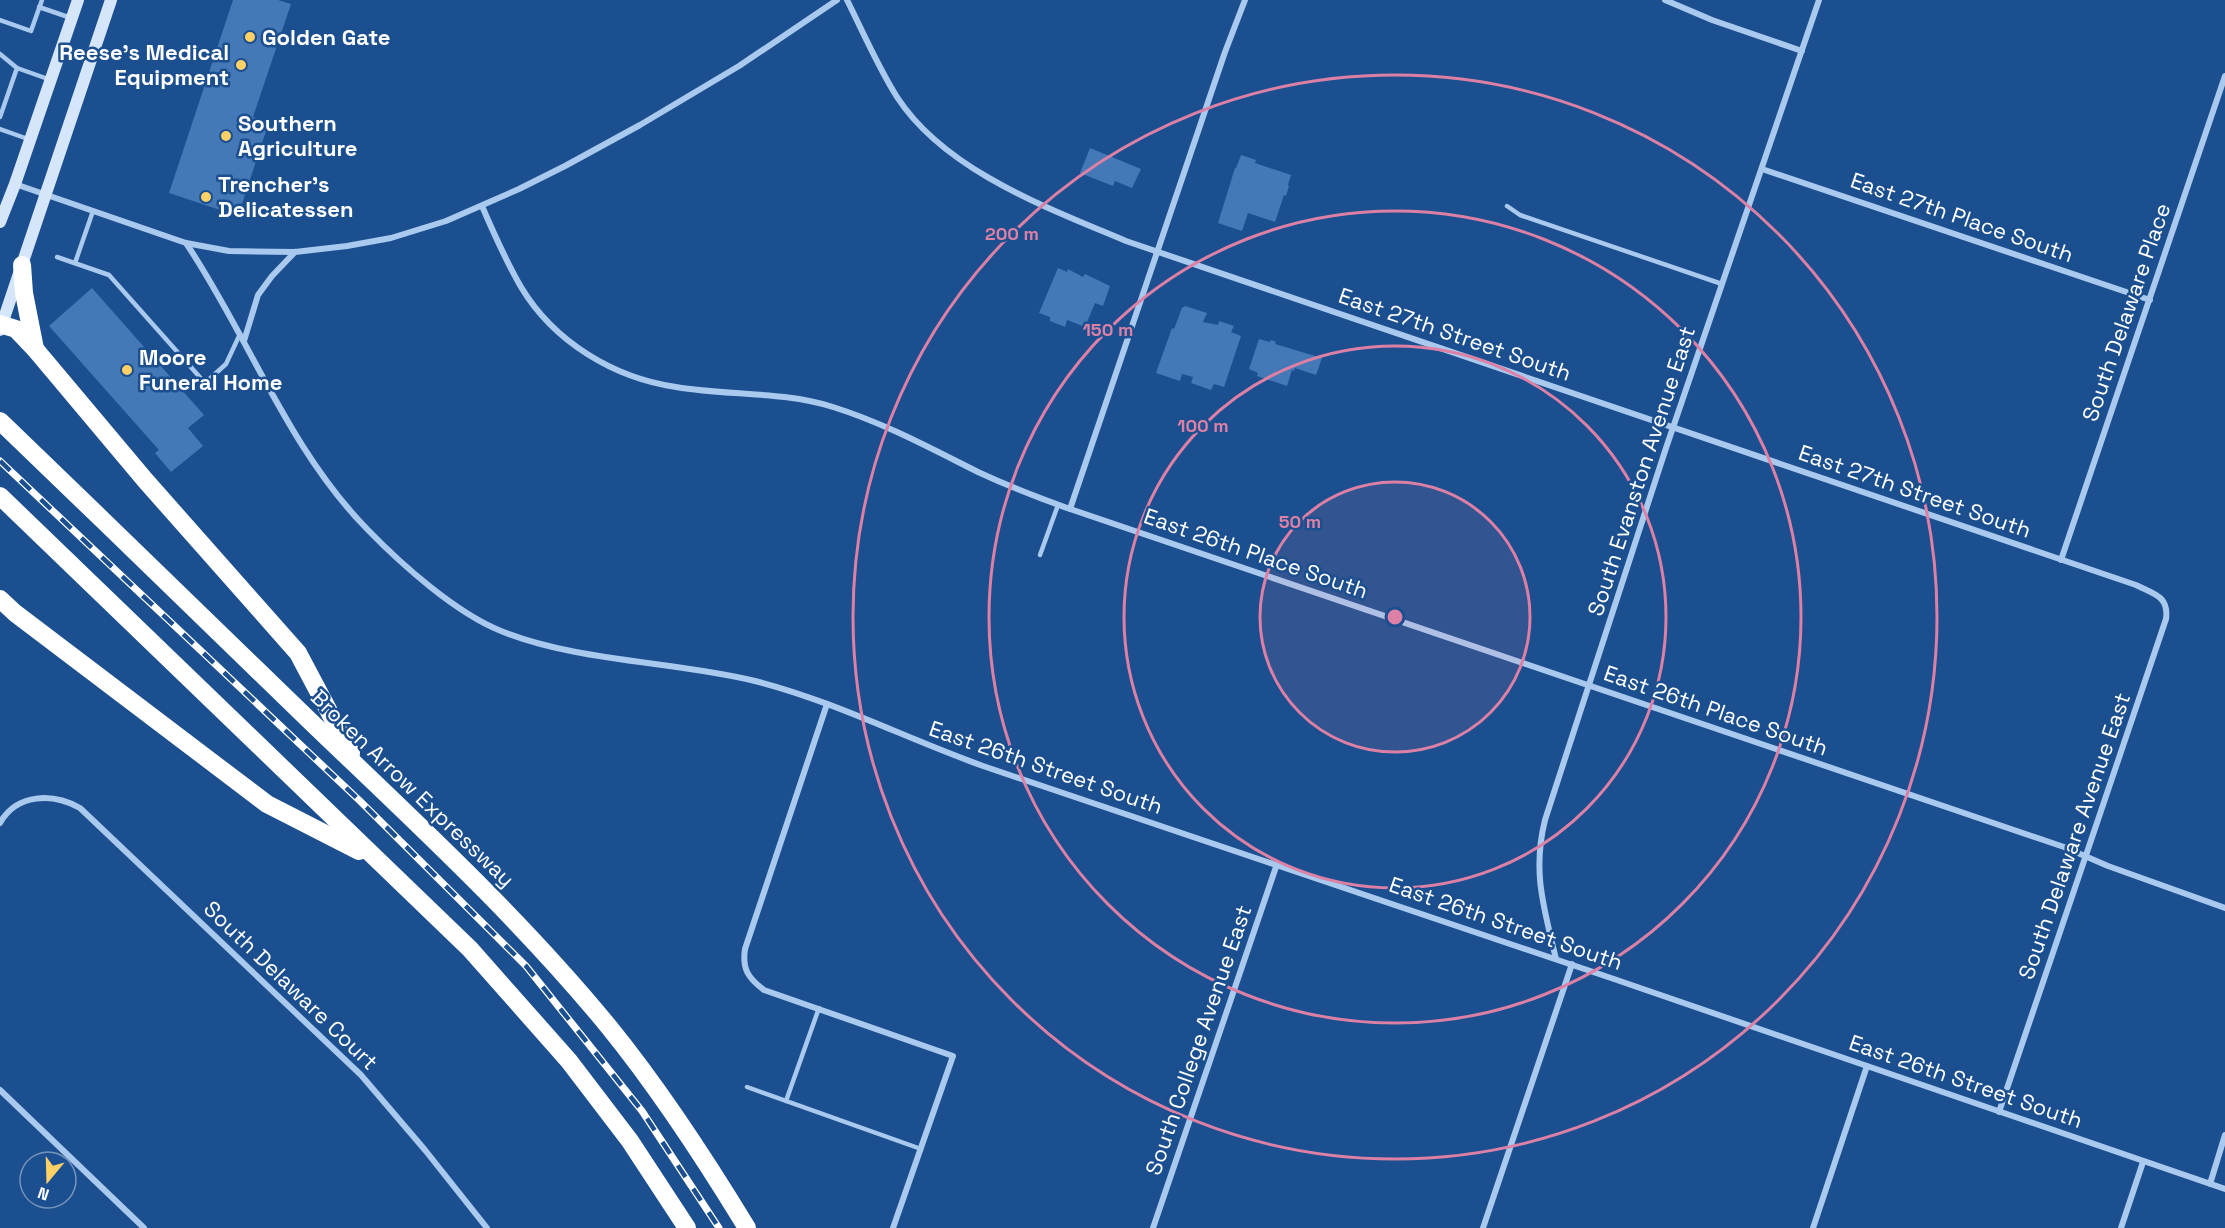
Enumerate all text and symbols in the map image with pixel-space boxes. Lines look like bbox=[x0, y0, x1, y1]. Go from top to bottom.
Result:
place label: Golden Gate bbox=[262, 23, 391, 51]
marker: Golden Gate bbox=[243, 30, 257, 44]
place label: Reese's Medical Equipment bbox=[59, 38, 229, 91]
marker: Reese's Medical Equipment bbox=[234, 58, 248, 72]
place label: Southern Agriculture bbox=[238, 109, 357, 162]
marker: Southern Agriculture bbox=[219, 129, 233, 143]
street label: East 27th Place South bbox=[1847, 166, 2077, 268]
place label: Trencher’s Delicatessen bbox=[218, 170, 354, 223]
marker: Trencher’s Delicatessen bbox=[199, 190, 213, 204]
street label: South Delaware Place bbox=[2075, 199, 2177, 425]
text: 200 m bbox=[985, 222, 1039, 245]
street label: East 27th Street South bbox=[1335, 281, 1575, 387]
text: 150 m bbox=[1083, 318, 1133, 341]
street label: South Evanston Avenue East bbox=[1581, 323, 1701, 619]
place label: Moore Funeral Home bbox=[139, 343, 283, 396]
marker: Moore Funeral Home bbox=[120, 363, 134, 377]
text: 100 m bbox=[1177, 414, 1229, 437]
street label: East 27th Street South bbox=[1795, 438, 2035, 544]
street label: East 26th Place South bbox=[1140, 502, 1372, 604]
text: 50 m bbox=[1279, 510, 1321, 533]
centre of rings bbox=[1385, 607, 1405, 627]
street label: East 26th Place South bbox=[1600, 659, 1832, 761]
street label: Broken Arrow Expressway bbox=[305, 683, 521, 893]
street label: South Delaware Avenue East bbox=[2012, 689, 2136, 983]
street label: East 26th Street South bbox=[926, 714, 1166, 820]
street label: East 26th Street South bbox=[1386, 870, 1626, 976]
street label: South Delaware Court bbox=[198, 895, 384, 1075]
street label: South College Avenue East bbox=[1139, 901, 1257, 1179]
street label: East 26th Street South bbox=[1846, 1028, 2086, 1134]
north arrow bbox=[18, 1150, 78, 1210]
text: N bbox=[35, 1182, 52, 1205]

